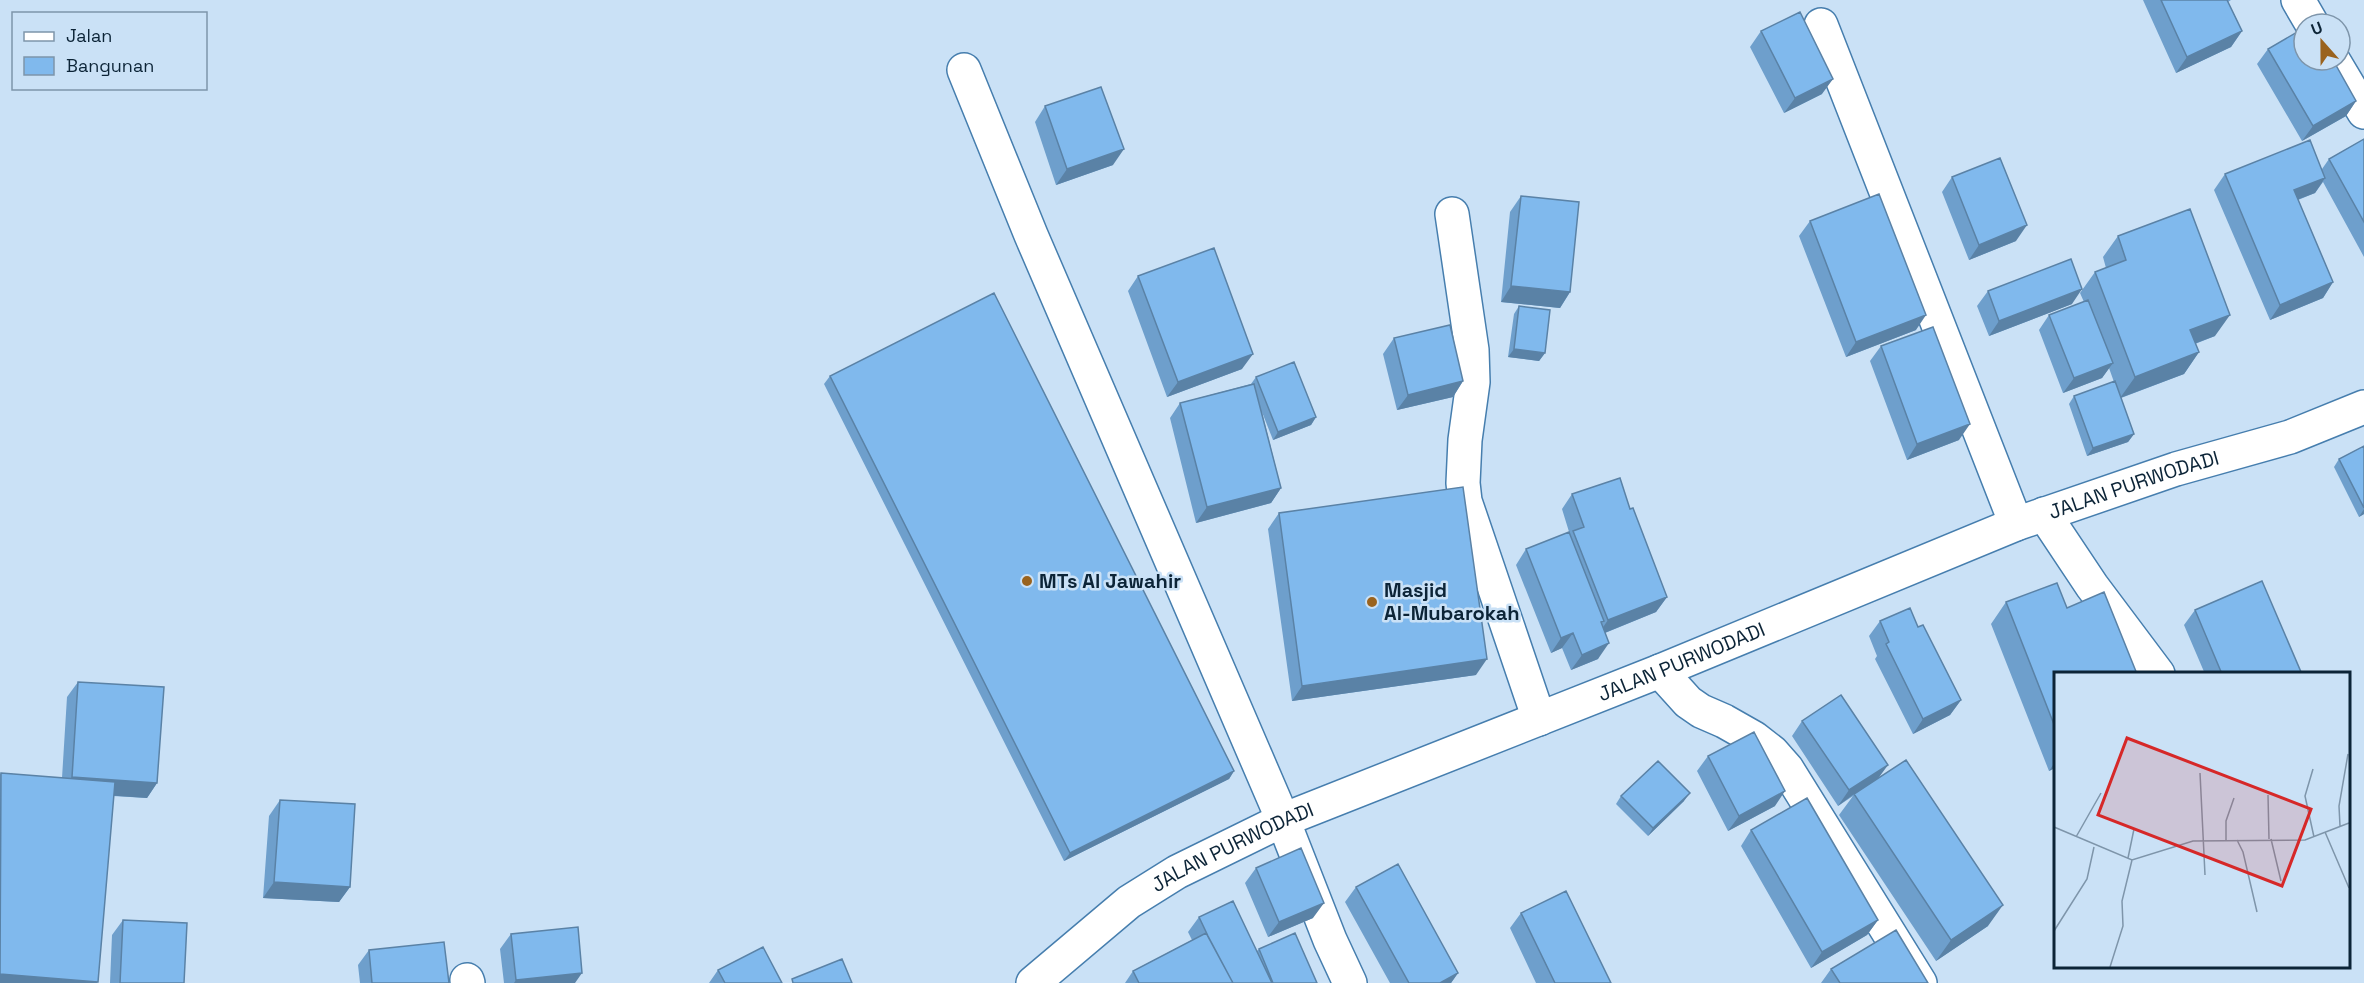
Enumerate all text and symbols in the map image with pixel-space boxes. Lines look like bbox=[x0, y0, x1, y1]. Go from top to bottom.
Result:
legend bbox=[12, 12, 207, 90]
north arrow bbox=[2292, 12, 2352, 72]
text: U bbox=[2308, 17, 2326, 40]
text: Jalan bbox=[66, 24, 112, 47]
text: Bangunan bbox=[66, 54, 154, 77]
street label: JALAN PURWODADI bbox=[2045, 445, 2222, 525]
place label: MTs Al Jawahir bbox=[1039, 568, 1181, 594]
marker: MTs Al Jawahir bbox=[1020, 574, 1034, 588]
place label: Masjid Al-Mubarokah bbox=[1384, 577, 1520, 626]
marker: Masjid Al-Mubarokah bbox=[1365, 595, 1379, 609]
street label: JALAN PURWODADI bbox=[1594, 616, 1769, 707]
inset map bbox=[2054, 672, 2349, 968]
street label: JALAN PURWODADI bbox=[1146, 796, 1317, 898]

